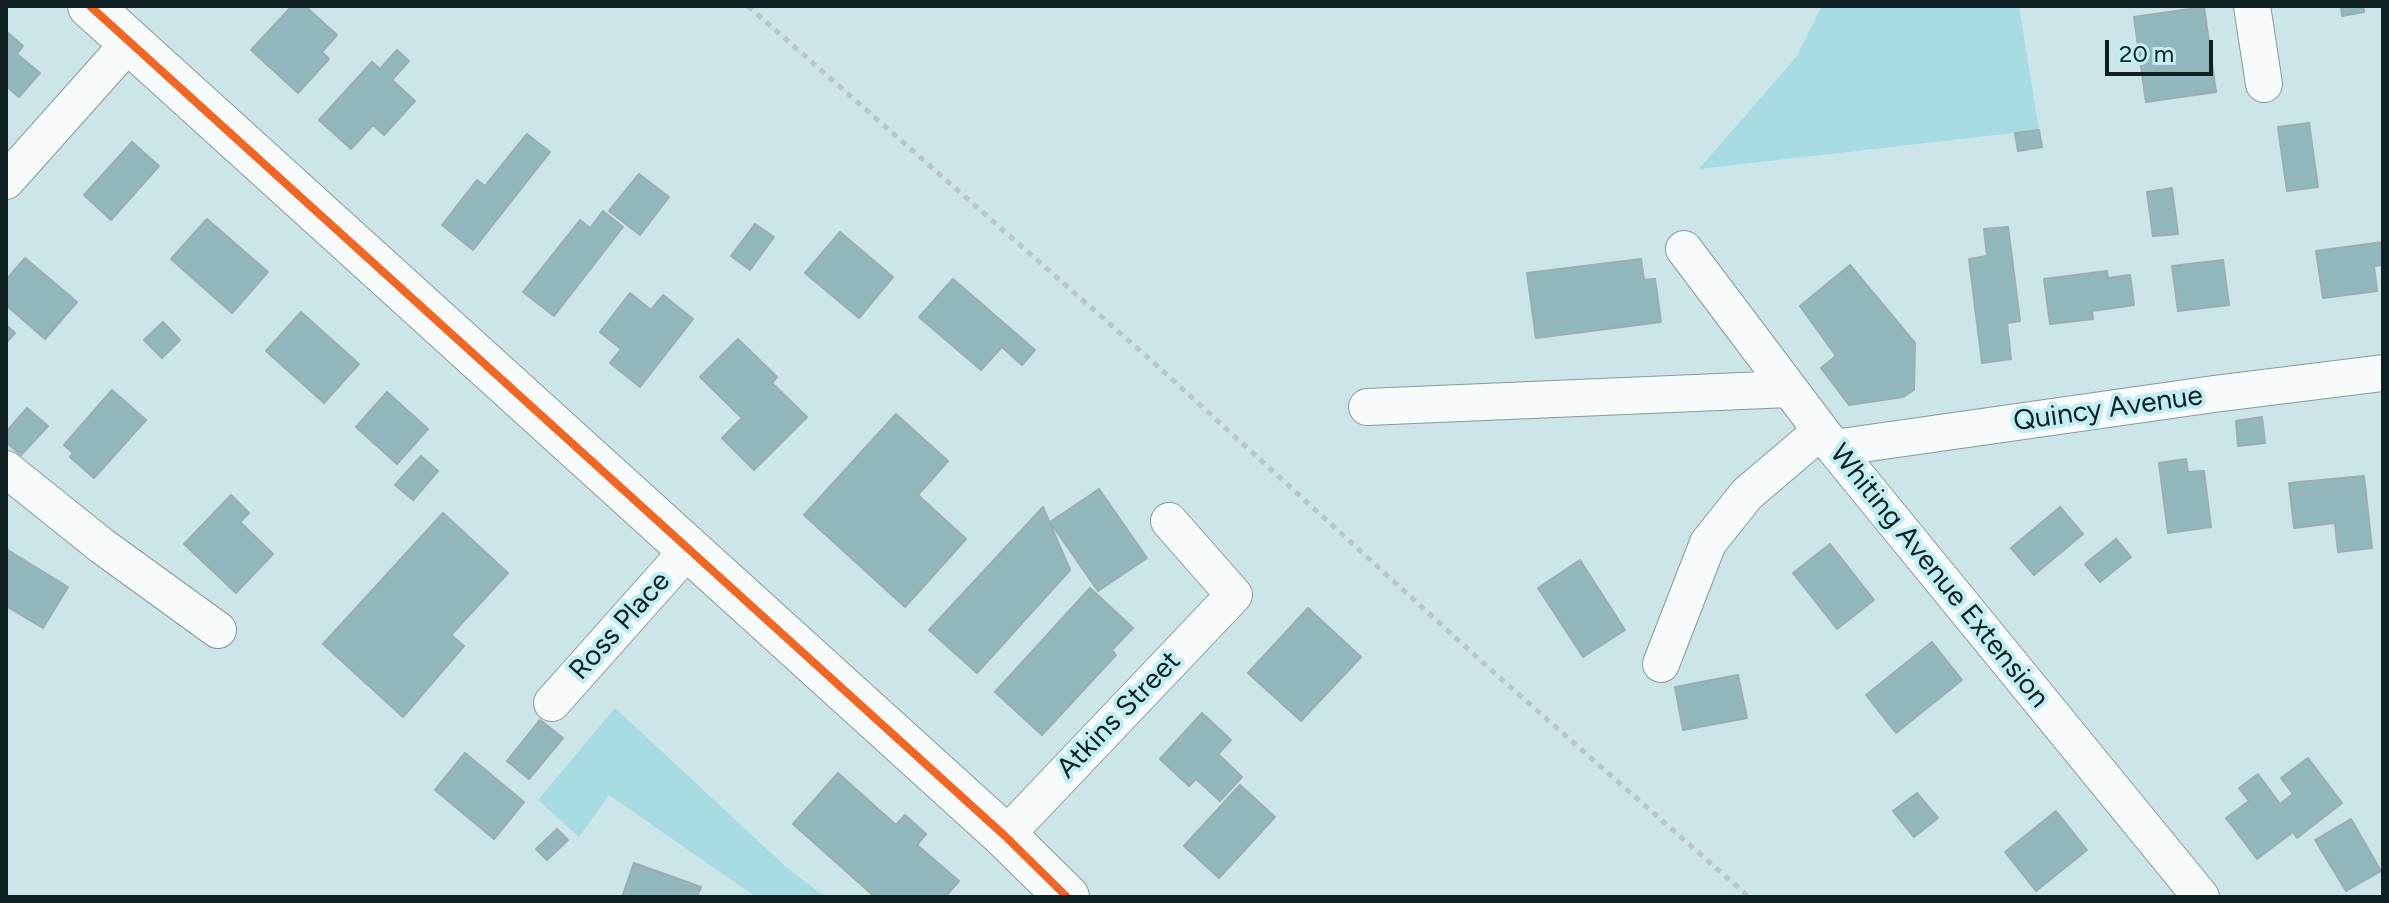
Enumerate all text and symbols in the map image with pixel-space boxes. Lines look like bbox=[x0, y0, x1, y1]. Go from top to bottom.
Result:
scale bar bbox=[2109, 24, 2217, 74]
text: 20 m bbox=[2119, 39, 2174, 68]
street label: Quincy Avenue bbox=[2011, 379, 2205, 439]
street label: Whiting Avenue Extension bbox=[1822, 437, 2056, 715]
street label: Ross Place bbox=[563, 565, 677, 687]
street label: Atkins Street bbox=[1050, 644, 1188, 786]

